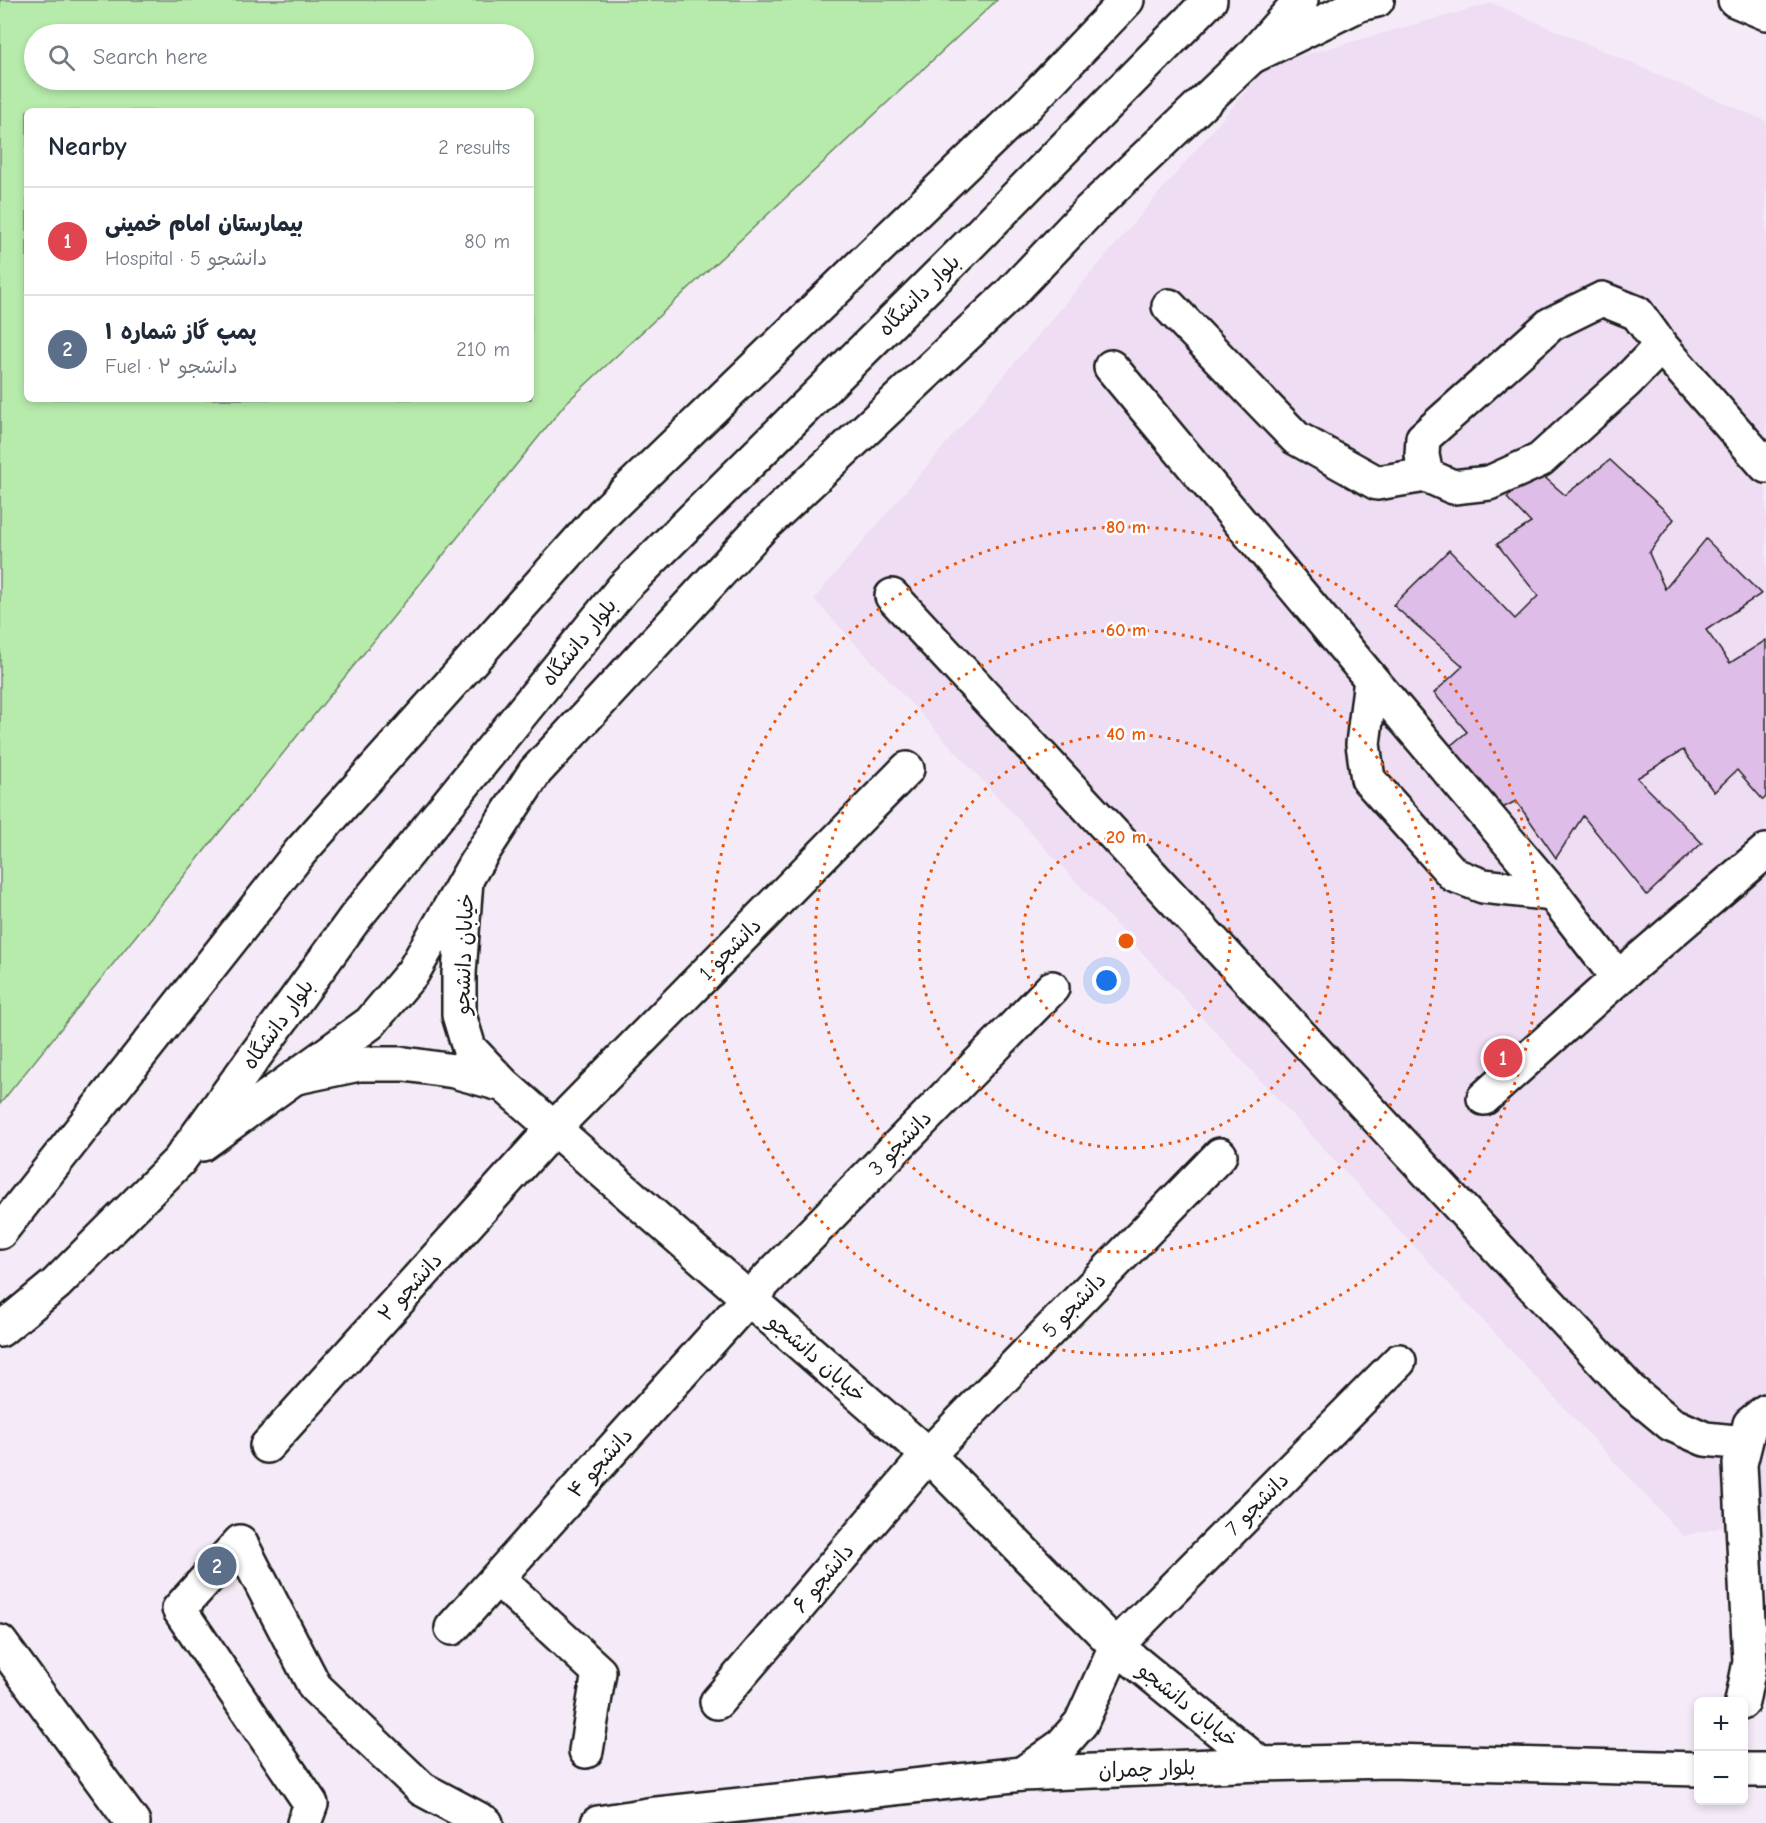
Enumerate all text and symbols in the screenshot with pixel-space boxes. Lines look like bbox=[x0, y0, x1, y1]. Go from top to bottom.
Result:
search box bbox=[24, 24, 534, 90]
icon: search bbox=[45, 41, 78, 74]
text: Search here bbox=[93, 44, 208, 70]
text: Nearby bbox=[48, 132, 127, 162]
text: 2 results bbox=[438, 136, 510, 159]
text: بیمارستان امام خمینی bbox=[105, 211, 303, 237]
text: 1 bbox=[64, 230, 71, 253]
text: 80 m bbox=[464, 230, 510, 253]
text: Hospital · دانشجو 5 bbox=[105, 247, 267, 270]
street label: بلوار دانشگاه bbox=[873, 249, 965, 341]
text: پمپ گاز شماره ۱ bbox=[105, 319, 256, 345]
text: 2 bbox=[63, 338, 72, 361]
text: 210 m bbox=[456, 338, 510, 361]
text: Fuel · دانشجو ۲ bbox=[105, 355, 238, 378]
text: 80 m bbox=[1106, 517, 1146, 538]
street label: بلوار دانشگاه bbox=[537, 594, 622, 691]
text: 60 m bbox=[1106, 620, 1146, 641]
text: 40 m bbox=[1106, 724, 1146, 745]
text: 20 m bbox=[1106, 827, 1146, 848]
street label: خیابان دانشجو bbox=[450, 893, 479, 1016]
street label: دانشجو 1 bbox=[694, 913, 767, 986]
centre of rings bbox=[1116, 931, 1136, 951]
your location bbox=[1092, 966, 1121, 995]
street label: بلوار دانشگاه bbox=[237, 974, 319, 1074]
pin: 1 bbox=[1484, 1036, 1522, 1080]
street label: دانشجو 3 bbox=[864, 1106, 937, 1181]
street label: دانشجو ۲ bbox=[373, 1248, 448, 1327]
street label: دانشجو 5 bbox=[1037, 1268, 1111, 1343]
street label: خیابان دانشجو bbox=[762, 1308, 871, 1408]
street label: دانشجو ۴ bbox=[563, 1423, 638, 1503]
street label: دانشجو 7 bbox=[1220, 1467, 1294, 1541]
street label: دانشجو ۶ bbox=[787, 1539, 859, 1618]
pin: 2 bbox=[198, 1544, 236, 1588]
street label: خیابان دانشجو bbox=[1132, 1657, 1243, 1753]
map controls bbox=[1694, 1697, 1748, 1805]
button: + bbox=[1694, 1697, 1748, 1751]
button: − bbox=[1694, 1751, 1748, 1805]
street label: بلوار چمران bbox=[1098, 1755, 1196, 1784]

